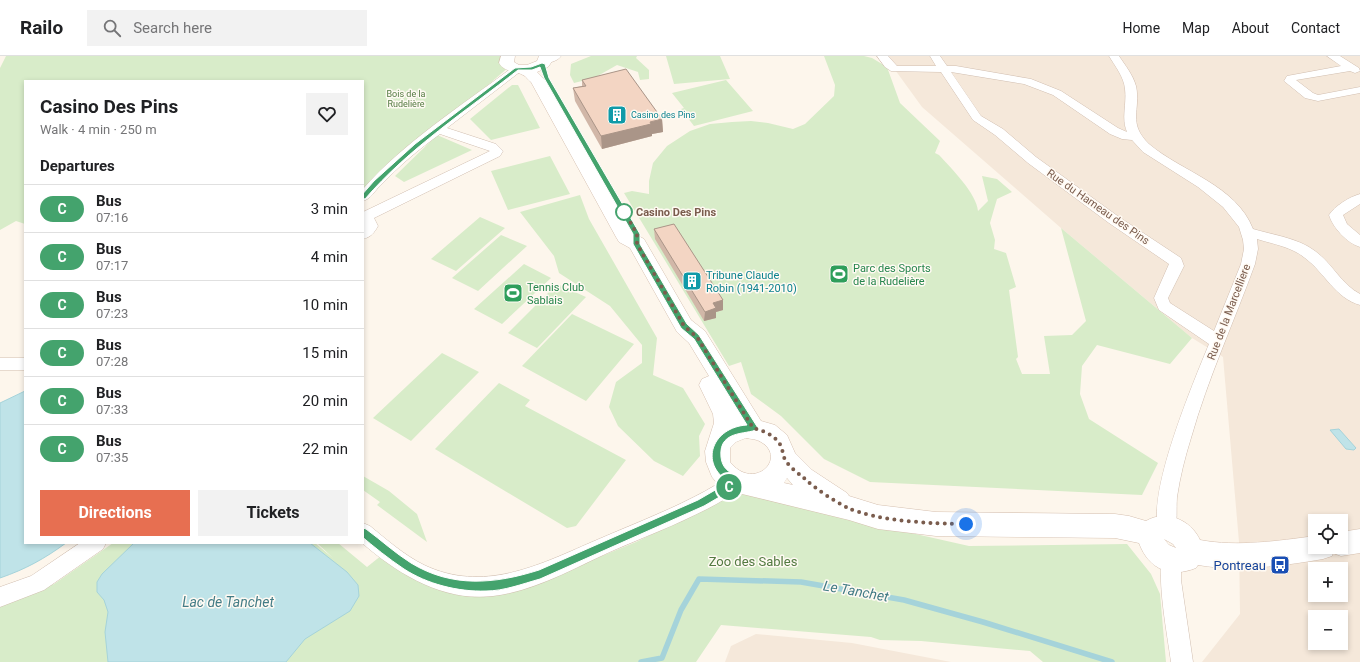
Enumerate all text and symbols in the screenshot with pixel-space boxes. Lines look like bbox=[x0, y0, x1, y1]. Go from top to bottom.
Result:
search box bbox=[87, 10, 367, 46]
text: Railo bbox=[20, 16, 63, 39]
icon: search bbox=[101, 17, 123, 39]
text: Search here bbox=[133, 19, 212, 37]
text: Home bbox=[1122, 20, 1160, 36]
text: Map bbox=[1182, 20, 1210, 36]
text: About bbox=[1232, 20, 1269, 36]
text: Contact bbox=[1291, 20, 1340, 36]
park label: Bois de la Rudelière bbox=[387, 89, 426, 109]
button: heart bbox=[306, 93, 348, 135]
text: Casino Des Pins bbox=[40, 95, 178, 118]
building icon: Casino des Pins bbox=[606, 104, 628, 126]
place label: Casino des Pins bbox=[631, 110, 695, 120]
text: Walk · 4 min · 250 m bbox=[40, 122, 157, 137]
text: Departures bbox=[40, 157, 115, 175]
street label: Rue du Hameau des Pins bbox=[1044, 167, 1152, 248]
text: Bus bbox=[96, 192, 122, 210]
text: 3 min bbox=[311, 200, 348, 218]
text: C bbox=[57, 201, 67, 217]
marker: Casino Des Pins bbox=[615, 203, 633, 221]
place label: Casino Des Pins bbox=[636, 206, 716, 219]
text: 07:16 bbox=[96, 210, 128, 225]
text: Bus bbox=[96, 240, 122, 258]
text: 4 min bbox=[311, 248, 348, 266]
text: C bbox=[57, 249, 67, 265]
text: 07:17 bbox=[96, 258, 128, 273]
place label: Parc des Sports de la Rudelière bbox=[853, 262, 931, 288]
street label: Rue de la Marcelliere bbox=[1205, 262, 1253, 362]
sports icon: Parc des Sports de la Rudelière bbox=[828, 263, 850, 285]
place label: Tribune Claude Robin (1941-2010) bbox=[706, 269, 797, 295]
building icon: Tribune Claude Robin (1941-2010) bbox=[681, 270, 703, 292]
place label: Tennis Club Sablais bbox=[527, 281, 584, 307]
sports icon: Tennis Club Sablais bbox=[502, 282, 524, 304]
text: Bus bbox=[96, 288, 122, 306]
text: 10 min bbox=[302, 296, 348, 314]
text: C bbox=[57, 297, 67, 313]
text: 07:23 bbox=[96, 306, 128, 321]
text: Bus bbox=[96, 336, 122, 354]
text: 15 min bbox=[302, 344, 348, 362]
text: C bbox=[57, 345, 67, 361]
text: 07:28 bbox=[96, 354, 128, 369]
text: Bus bbox=[96, 384, 122, 402]
text: 20 min bbox=[302, 392, 348, 410]
text: C bbox=[57, 393, 67, 409]
text: 07:33 bbox=[96, 402, 128, 417]
text: Bus bbox=[96, 432, 122, 450]
text: 22 min bbox=[302, 440, 348, 458]
text: C bbox=[57, 441, 67, 457]
text: 07:35 bbox=[96, 450, 128, 465]
line badge: C bbox=[716, 474, 742, 500]
text: C bbox=[724, 479, 734, 495]
button: Directions bbox=[40, 490, 190, 536]
button: Tickets bbox=[198, 490, 348, 536]
your location bbox=[956, 514, 976, 534]
map controls bbox=[1308, 514, 1348, 650]
button: locate bbox=[1308, 514, 1348, 554]
park label: Zoo des Sables bbox=[709, 554, 798, 569]
bus stop icon: Pontreau bbox=[1269, 554, 1291, 576]
place label: Pontreau bbox=[1214, 558, 1266, 573]
button: + bbox=[1308, 562, 1348, 602]
water label: Le Tanchet bbox=[822, 577, 890, 605]
water label: Lac de Tanchet bbox=[182, 594, 274, 610]
button: − bbox=[1308, 610, 1348, 650]

